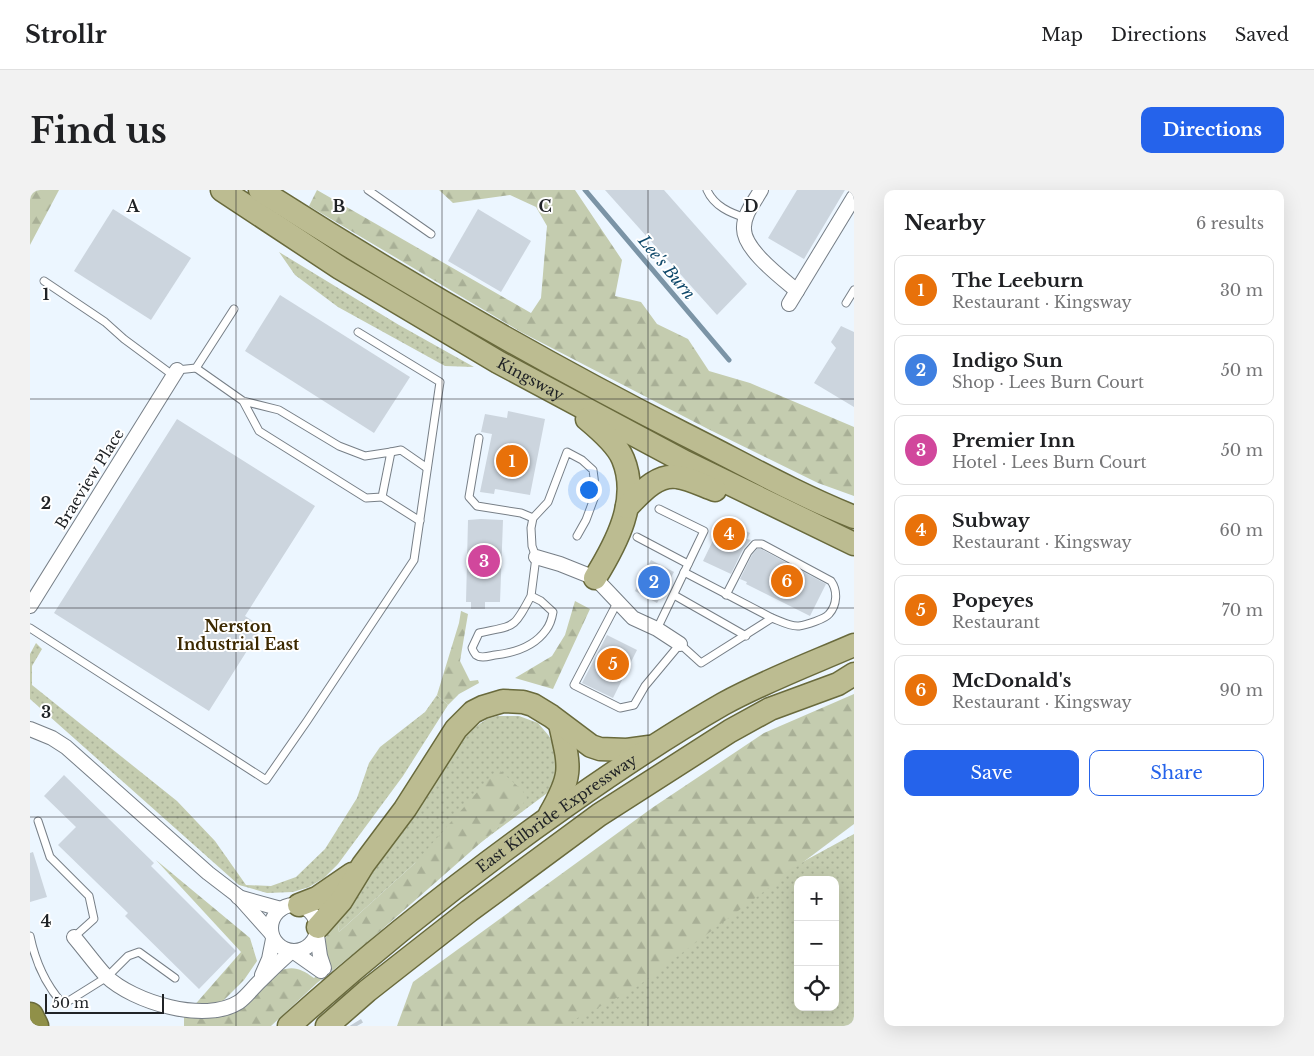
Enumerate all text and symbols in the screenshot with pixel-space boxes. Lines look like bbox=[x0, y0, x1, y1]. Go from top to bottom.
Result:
text: Strollr bbox=[25, 20, 107, 49]
text: Map bbox=[1041, 24, 1083, 46]
text: Directions bbox=[1111, 24, 1207, 46]
text: Saved bbox=[1235, 24, 1289, 46]
button: Directions bbox=[1141, 107, 1284, 153]
text: Find us bbox=[30, 109, 167, 152]
text: A bbox=[126, 196, 141, 216]
text: B bbox=[333, 196, 346, 216]
text: C bbox=[538, 196, 552, 216]
text: D bbox=[744, 196, 758, 216]
text: Nearby bbox=[904, 210, 985, 236]
text: 6 results bbox=[1196, 213, 1264, 233]
water label: Lee's Burn bbox=[634, 230, 700, 303]
text: The Leeburn bbox=[952, 269, 1084, 292]
text: 1 bbox=[918, 280, 924, 300]
text: 30 m bbox=[1220, 280, 1263, 300]
text: 1 bbox=[43, 284, 50, 304]
text: Restaurant · Kingsway bbox=[952, 292, 1132, 312]
text: Indigo Sun bbox=[952, 349, 1063, 372]
street label: Kingsway bbox=[494, 353, 568, 405]
text: 2 bbox=[916, 360, 926, 380]
text: 50 m bbox=[1221, 360, 1263, 380]
text: Shop · Lees Burn Court bbox=[952, 372, 1144, 392]
street label: Braeview Place bbox=[51, 425, 128, 532]
text: Premier Inn bbox=[952, 429, 1075, 452]
text: 3 bbox=[916, 440, 926, 460]
text: 50 m bbox=[1221, 440, 1263, 460]
pin: 1 bbox=[496, 442, 528, 480]
text: Hotel · Lees Burn Court bbox=[952, 452, 1147, 472]
your location bbox=[576, 477, 602, 503]
text: 2 bbox=[41, 493, 51, 513]
text: Subway bbox=[952, 509, 1030, 532]
pin: 4 bbox=[713, 515, 745, 553]
text: 4 bbox=[916, 520, 926, 540]
text: 60 m bbox=[1220, 520, 1263, 540]
text: Restaurant · Kingsway bbox=[952, 532, 1132, 552]
pin: 3 bbox=[468, 542, 500, 580]
pin: 6 bbox=[771, 562, 803, 600]
pin: 2 bbox=[638, 563, 670, 601]
text: Popeyes bbox=[952, 589, 1034, 612]
text: 5 bbox=[916, 600, 926, 620]
text: 70 m bbox=[1222, 600, 1263, 620]
text: Restaurant bbox=[952, 612, 1040, 632]
district label: Nerston Industrial East bbox=[177, 616, 300, 654]
pin: 5 bbox=[597, 645, 629, 683]
text: McDonald's bbox=[952, 669, 1071, 692]
text: 6 bbox=[916, 680, 926, 700]
text: 90 m bbox=[1220, 680, 1263, 700]
text: Restaurant · Kingsway bbox=[952, 692, 1132, 712]
text: 3 bbox=[41, 702, 51, 722]
street label: East Kilbride Expressway bbox=[472, 750, 641, 877]
button: Save bbox=[904, 750, 1079, 796]
button: Share bbox=[1089, 750, 1264, 796]
map controls bbox=[794, 876, 839, 1011]
button: + bbox=[794, 876, 839, 921]
text: 4 bbox=[41, 911, 51, 931]
button: − bbox=[794, 921, 839, 966]
button: locate bbox=[794, 966, 839, 1011]
scale bar bbox=[45, 991, 164, 1014]
text: 50 m bbox=[52, 994, 89, 1012]

